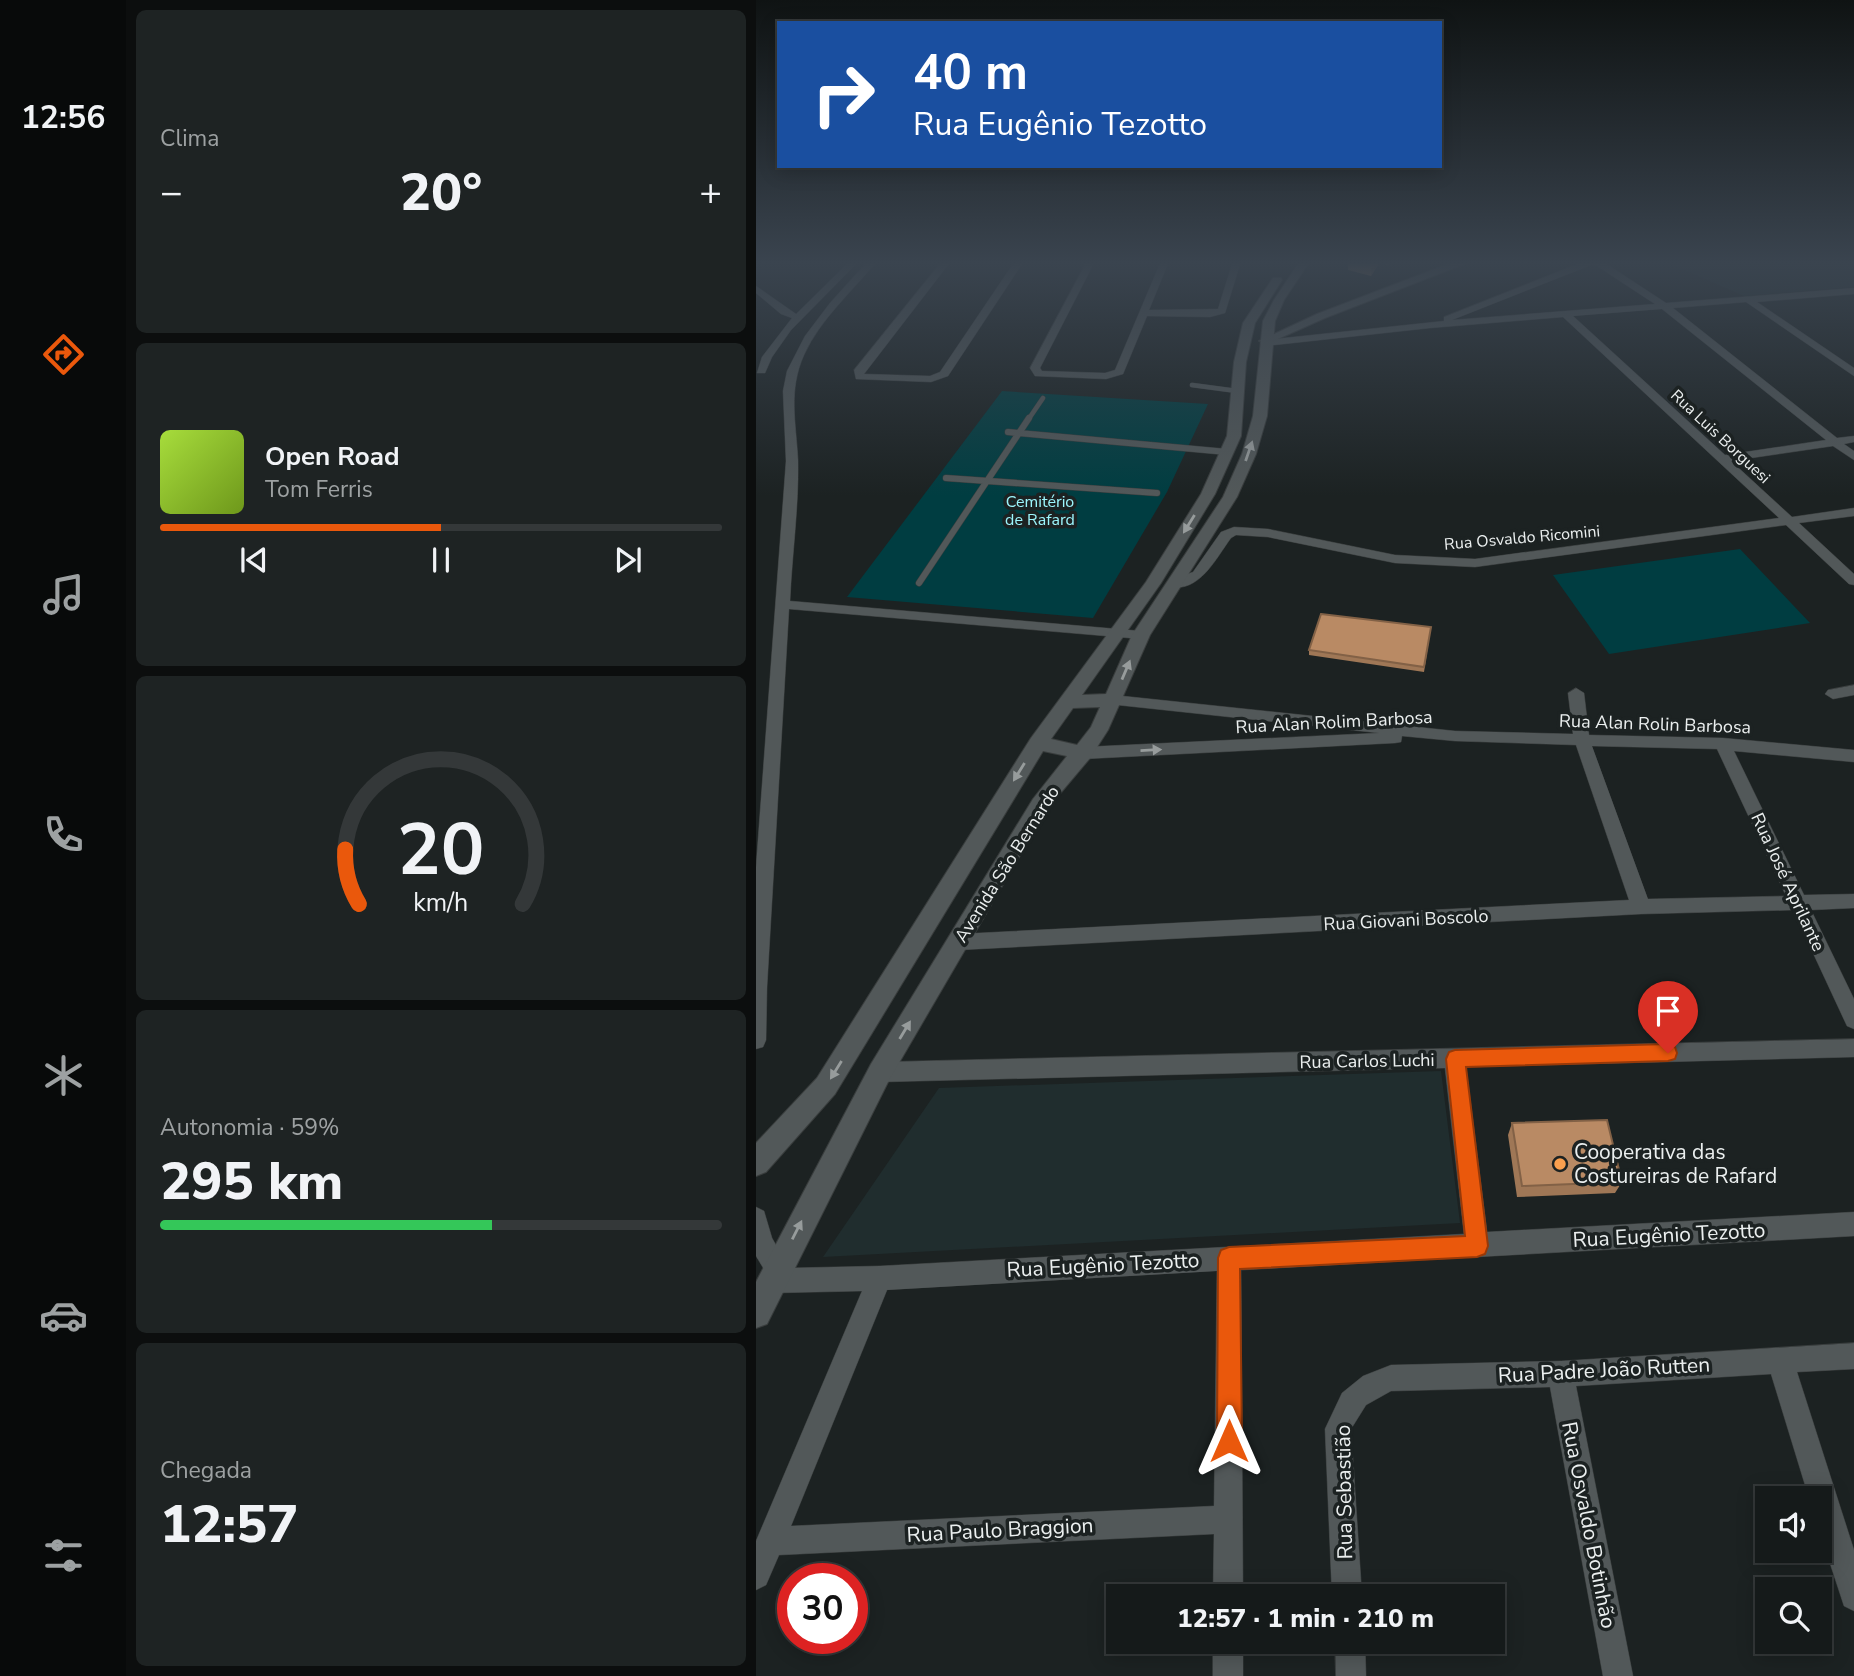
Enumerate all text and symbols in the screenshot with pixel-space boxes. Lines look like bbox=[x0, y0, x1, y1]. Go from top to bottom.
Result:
text: 40 m bbox=[913, 39, 1028, 106]
icon: right bbox=[798, 49, 889, 140]
text: 12:56 bbox=[21, 96, 105, 139]
text: Rua Eugênio Tezotto bbox=[913, 103, 1207, 146]
text: Clima bbox=[160, 123, 220, 154]
text: 20° bbox=[400, 157, 482, 228]
text: − bbox=[160, 167, 183, 218]
text: + bbox=[699, 167, 722, 218]
icon: directions bbox=[39, 330, 88, 379]
street label: Rua Luis Borguesi bbox=[1666, 385, 1775, 489]
text: Open Road bbox=[265, 439, 400, 474]
one-way arrow bbox=[1244, 441, 1255, 462]
text: Tom Ferris bbox=[265, 474, 373, 505]
park label: Cemitério de Rafard bbox=[1005, 491, 1075, 531]
one-way arrow bbox=[1183, 515, 1196, 534]
street label: Rua Osvaldo Ricomini bbox=[1443, 520, 1601, 556]
icon: previous bbox=[235, 541, 273, 579]
icon: pause bbox=[422, 541, 460, 579]
icon: next bbox=[609, 541, 647, 579]
icon: music bbox=[39, 570, 88, 619]
one-way arrow bbox=[1120, 659, 1131, 680]
street label: Rua Alan Rolim Barbosa bbox=[1235, 705, 1433, 739]
street label: Rua Alan Rolin Barbosa bbox=[1559, 709, 1751, 739]
one-way arrow bbox=[1140, 744, 1162, 755]
one-way arrow bbox=[1013, 763, 1026, 782]
street label: Avenida São Bernardo bbox=[949, 781, 1065, 947]
text: 20 bbox=[397, 800, 485, 900]
street label: Rua José Aprilante bbox=[1745, 809, 1831, 955]
icon: phone bbox=[39, 810, 88, 859]
text: km/h bbox=[413, 886, 469, 920]
street label: Rua Giovani Boscolo bbox=[1323, 904, 1489, 936]
pin bbox=[1638, 981, 1698, 1053]
icon: arrive bbox=[1649, 992, 1687, 1030]
one-way arrow bbox=[899, 1020, 911, 1039]
street label: Rua Carlos Luchi bbox=[1299, 1048, 1435, 1074]
icon: climate bbox=[39, 1051, 88, 1100]
one-way arrow bbox=[829, 1061, 842, 1080]
text: Autonomia · 59% bbox=[160, 1112, 340, 1143]
place label: Cooperativa das Costureiras de Rafard bbox=[1574, 1138, 1777, 1190]
text: 295 km bbox=[160, 1146, 343, 1217]
marker: Cooperativa das Costureiras de Rafard bbox=[1552, 1156, 1568, 1172]
street label: Rua Eugênio Tezotto bbox=[1572, 1216, 1766, 1254]
one-way arrow bbox=[791, 1220, 802, 1240]
street label: Rua Eugênio Tezotto bbox=[1006, 1246, 1200, 1284]
icon: car bbox=[39, 1291, 88, 1340]
street label: Rua Padre João Rutten bbox=[1497, 1350, 1711, 1390]
position arrow bbox=[1192, 1404, 1266, 1478]
street label: Rua Osvaldo Botinhão bbox=[1555, 1419, 1623, 1631]
street label: Rua Sebastião bbox=[1329, 1424, 1359, 1560]
text: Chegada bbox=[160, 1455, 252, 1486]
map controls bbox=[1755, 1486, 1832, 1654]
button: sound bbox=[1755, 1486, 1832, 1563]
text: 12:57 bbox=[160, 1489, 298, 1560]
street label: Rua Paulo Braggion bbox=[906, 1511, 1094, 1549]
icon: filters bbox=[39, 1531, 88, 1580]
speed limit sign: 30 bbox=[777, 1563, 868, 1654]
button: search bbox=[1755, 1577, 1832, 1654]
text: 12:57 · 1 min · 210 m bbox=[1177, 1601, 1434, 1636]

